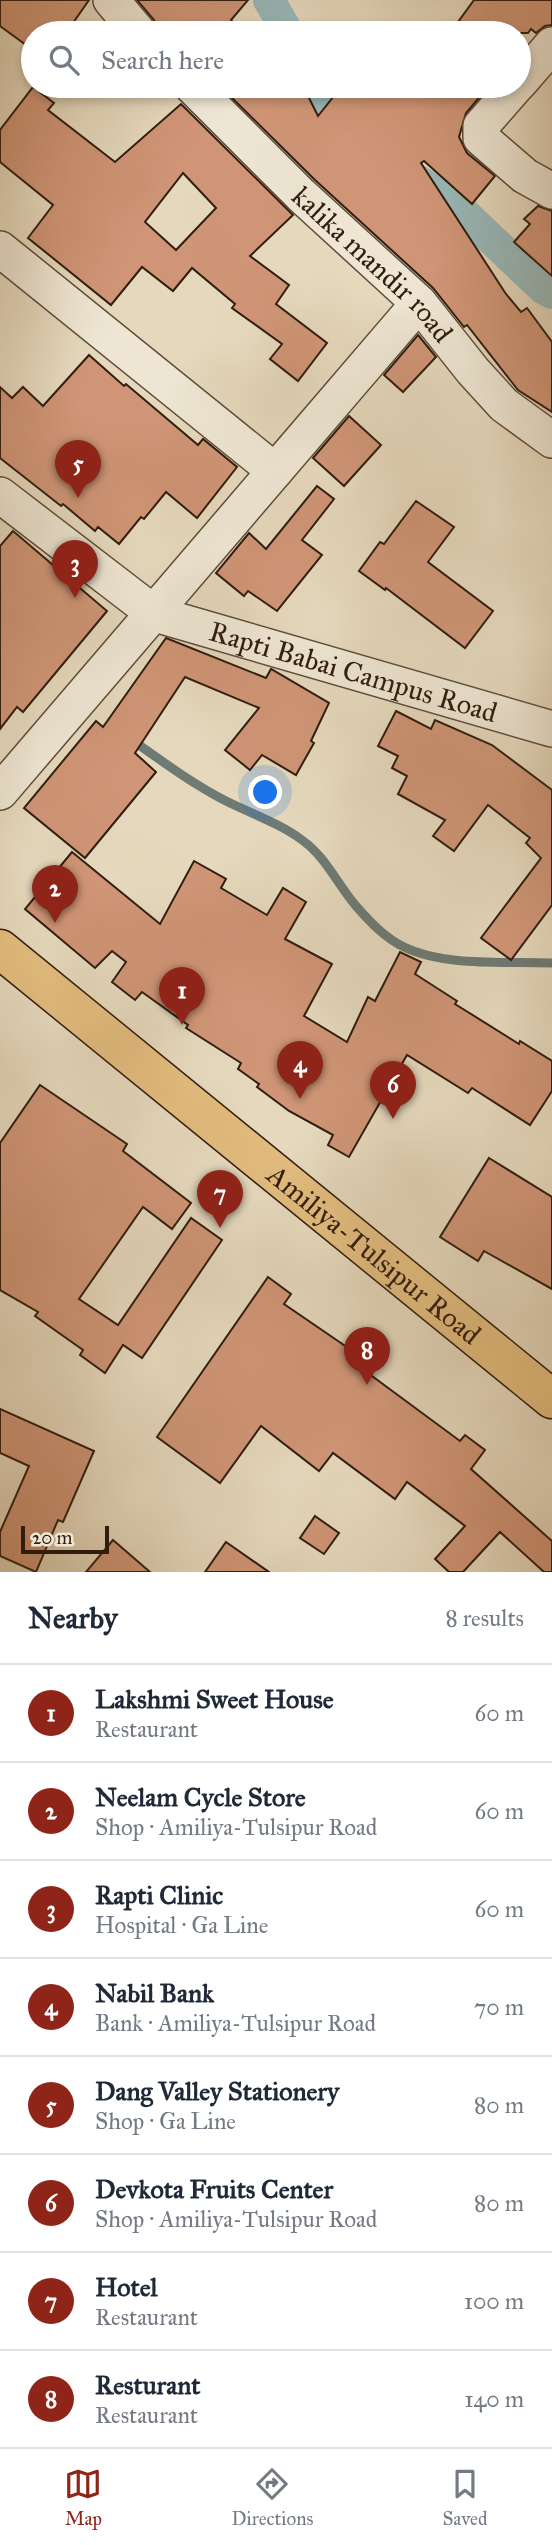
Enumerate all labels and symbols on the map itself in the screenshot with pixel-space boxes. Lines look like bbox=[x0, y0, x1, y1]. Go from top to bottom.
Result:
street label: kalika mandir road bbox=[285, 179, 460, 350]
pin: 5 bbox=[55, 440, 101, 498]
pin: 3 bbox=[52, 540, 98, 598]
street label: Rapti Babai Campus Road bbox=[205, 614, 501, 730]
your location bbox=[248, 775, 282, 809]
pin: 2 bbox=[32, 865, 78, 923]
pin: 1 bbox=[159, 967, 205, 1025]
pin: 4 bbox=[277, 1041, 323, 1099]
pin: 6 bbox=[370, 1061, 416, 1119]
street label: Amiliya-Tulsipur Road bbox=[259, 1156, 488, 1352]
pin: 7 bbox=[197, 1170, 243, 1228]
pin: 8 bbox=[344, 1327, 390, 1385]
scale bar bbox=[21, 1523, 108, 1555]

